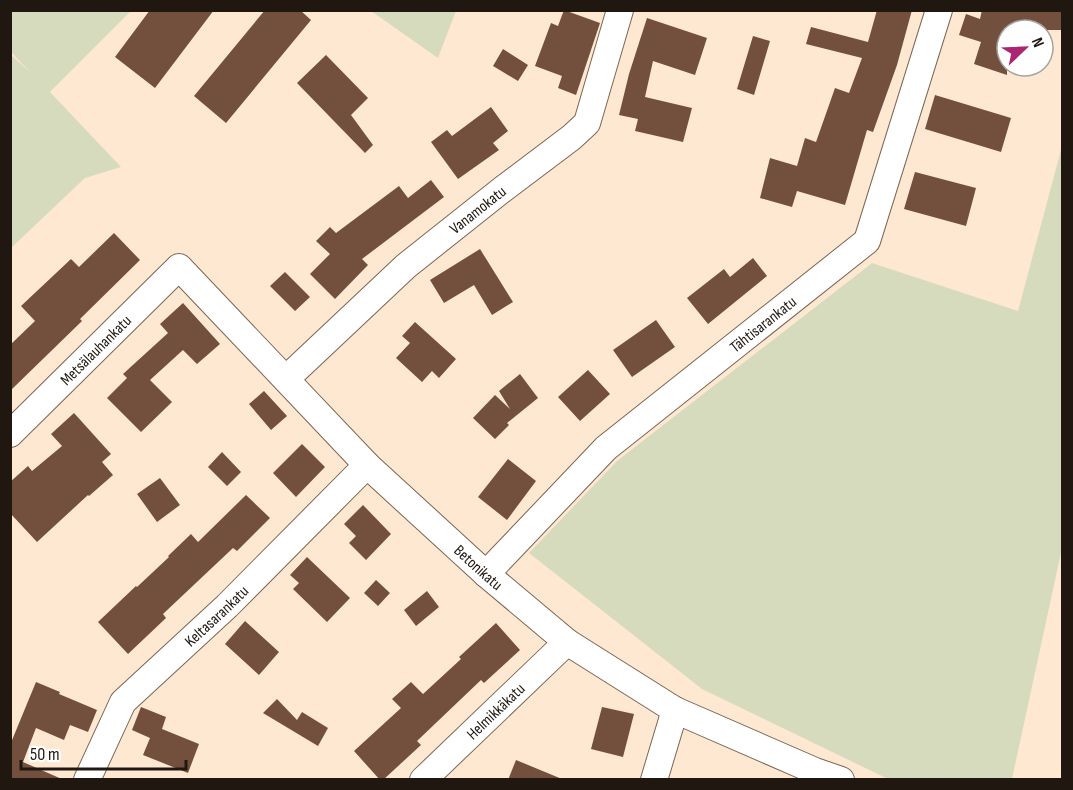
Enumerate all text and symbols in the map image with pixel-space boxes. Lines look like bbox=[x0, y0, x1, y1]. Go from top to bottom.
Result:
north arrow bbox=[995, 18, 1055, 78]
text: N bbox=[1027, 35, 1048, 50]
street label: Vanamokatu bbox=[446, 182, 510, 239]
street label: Tähtisarankatu bbox=[727, 293, 801, 357]
street label: Metsälauhankatu bbox=[57, 312, 136, 390]
street label: Betonikatu bbox=[450, 542, 506, 595]
street label: Keltasarankatu bbox=[181, 582, 253, 651]
street label: Helmikkäkatu bbox=[463, 680, 529, 744]
scale bar bbox=[21, 733, 186, 771]
text: 50 m bbox=[30, 744, 60, 765]

